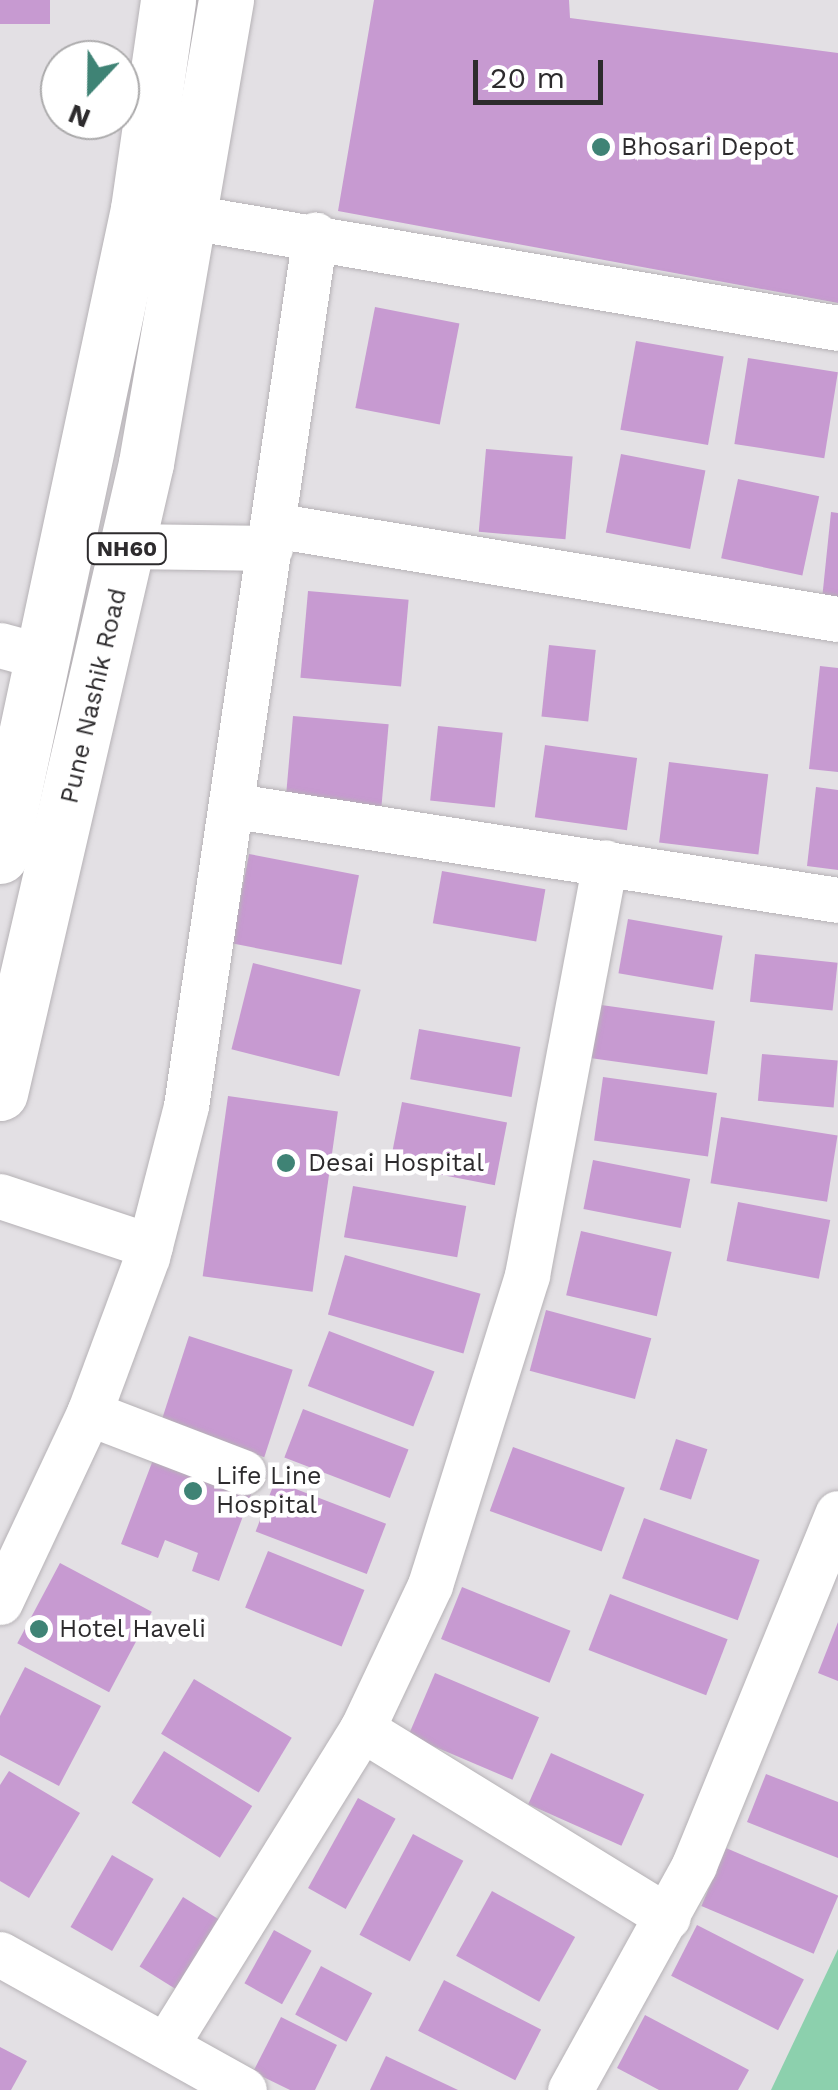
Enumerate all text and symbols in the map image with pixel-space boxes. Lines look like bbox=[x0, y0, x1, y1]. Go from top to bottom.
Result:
north arrow bbox=[40, 40, 140, 140]
scale bar bbox=[478, 40, 608, 102]
text: 20 m bbox=[490, 60, 565, 95]
text: N bbox=[64, 97, 95, 136]
place label: Bhosari Depot bbox=[621, 132, 794, 162]
marker: Bhosari Depot bbox=[590, 136, 612, 158]
road number: NH60 bbox=[84, 532, 170, 566]
street label: Pune Nashik Road bbox=[55, 585, 133, 807]
place label: Desai Hospital bbox=[308, 1148, 484, 1178]
marker: Desai Hospital bbox=[273, 1150, 299, 1176]
place label: Life Line Hospital bbox=[216, 1462, 322, 1521]
marker: Life Line Hospital bbox=[180, 1478, 206, 1504]
place label: Hotel Haveli bbox=[59, 1614, 207, 1644]
marker: Hotel Haveli bbox=[28, 1618, 50, 1640]

